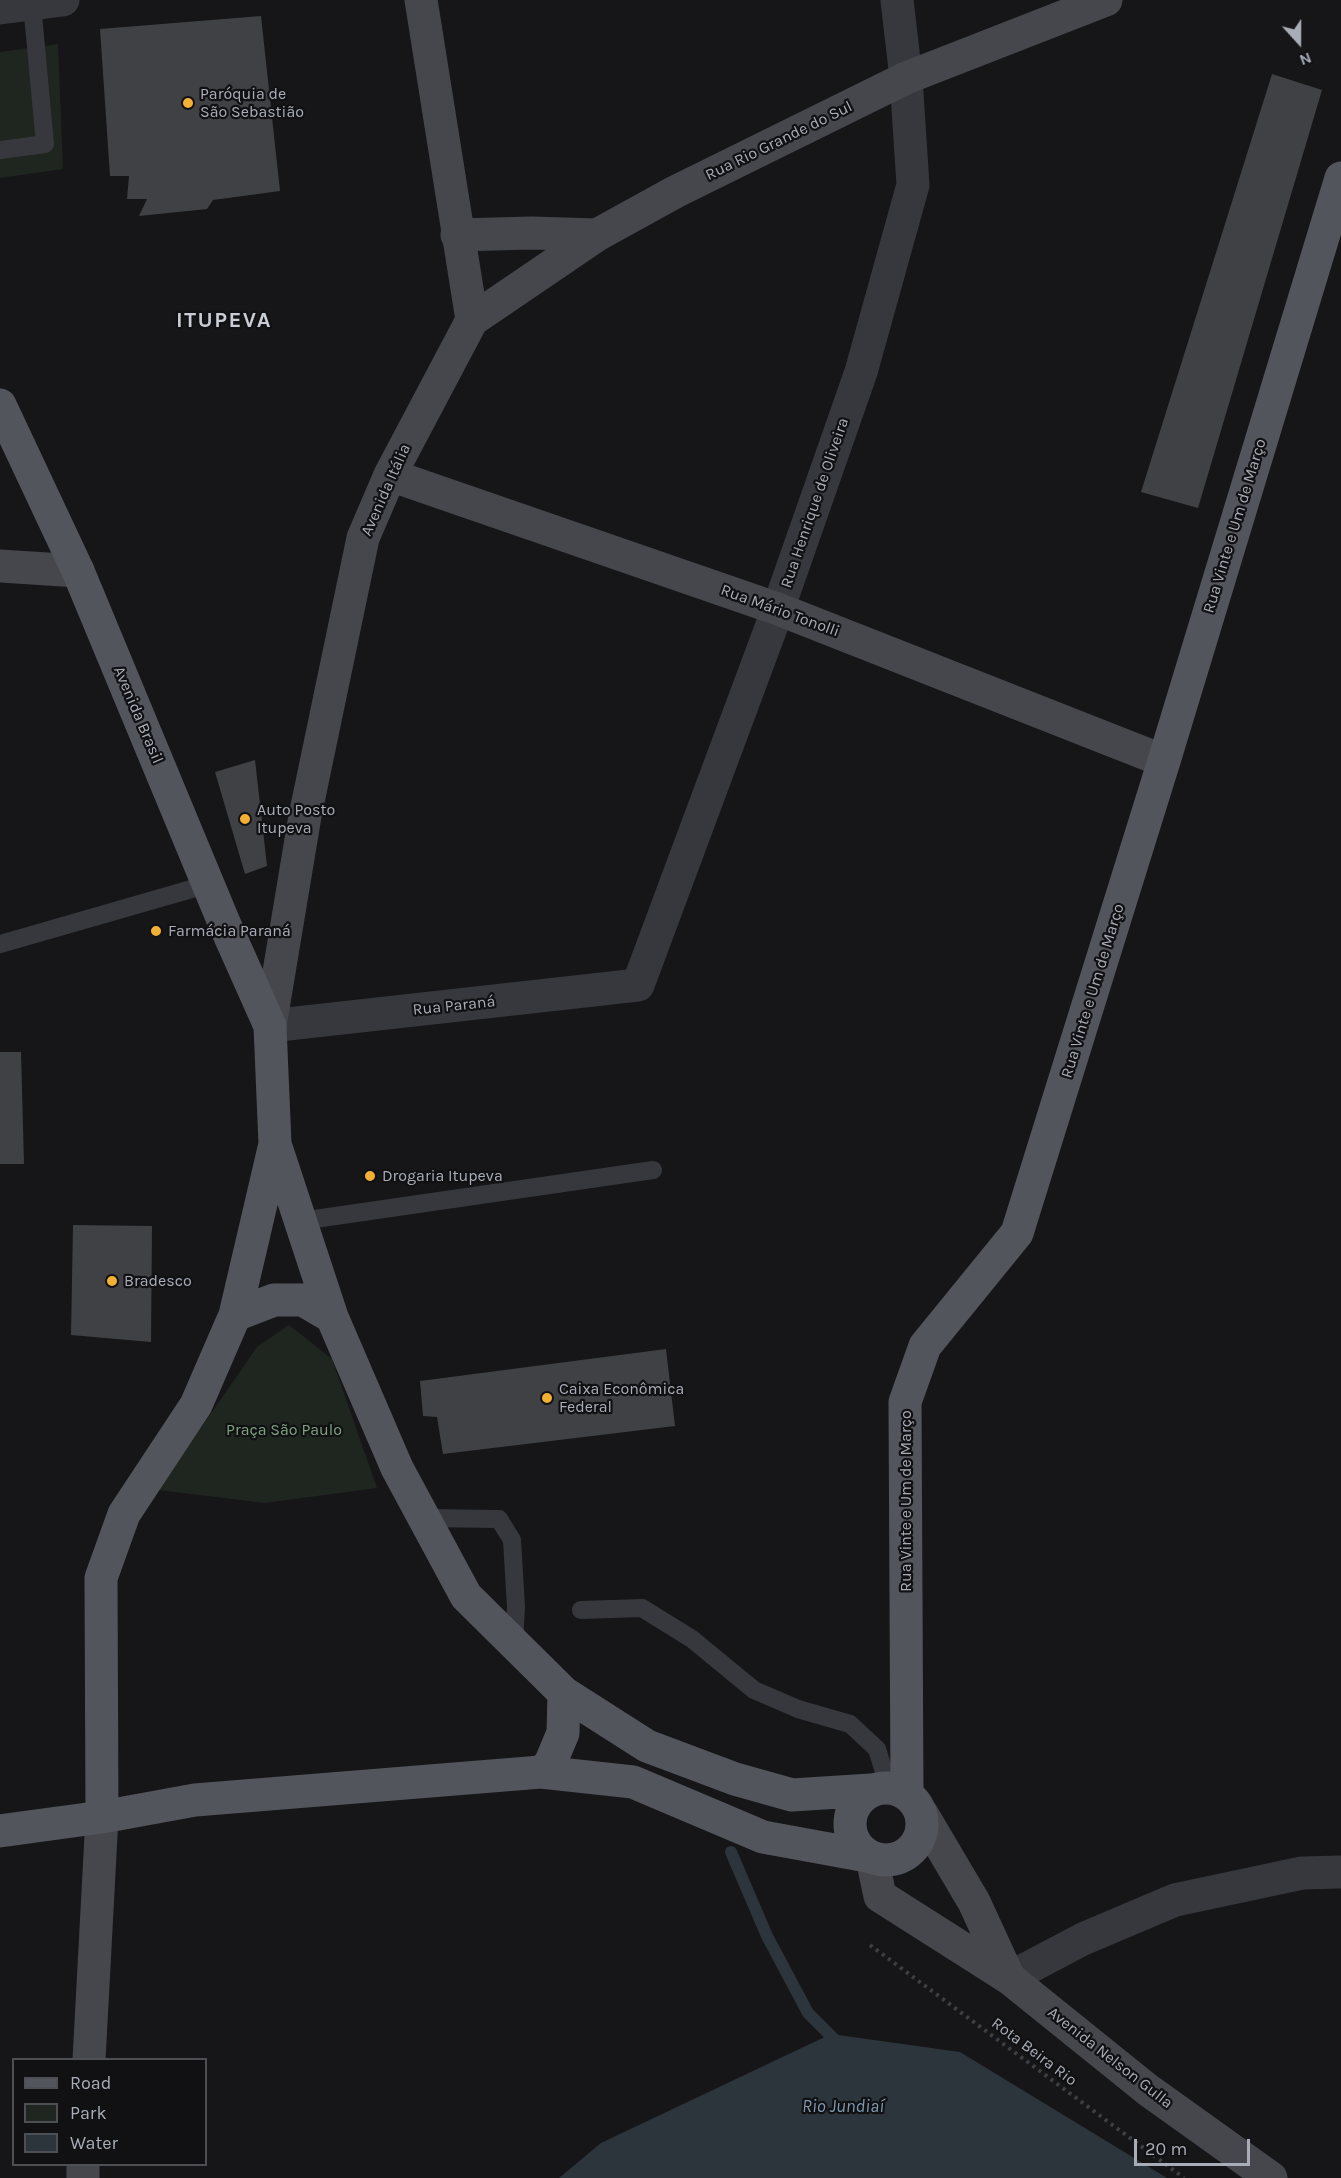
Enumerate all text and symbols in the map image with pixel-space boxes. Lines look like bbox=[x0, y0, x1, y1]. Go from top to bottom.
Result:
north arrow bbox=[1269, 12, 1329, 72]
text: N bbox=[1297, 48, 1314, 70]
place label: Paróquia de São Sebastião bbox=[200, 84, 304, 122]
marker: Paróquia de São Sebastião bbox=[181, 96, 195, 110]
street label: Rua Rio Grande do Sul bbox=[702, 97, 856, 185]
district label: ITUPEVA bbox=[176, 308, 272, 334]
street label: Rua Henrique de Oliveira bbox=[777, 415, 853, 591]
street label: Rua Vinte e Um de Março bbox=[1199, 436, 1271, 616]
street label: Avenida Itália bbox=[357, 441, 415, 539]
street label: Rua Mário Tonolli bbox=[718, 581, 842, 641]
street label: Avenida Brasil bbox=[109, 663, 167, 767]
place label: Auto Posto Itupeva bbox=[257, 800, 335, 838]
marker: Auto Posto Itupeva bbox=[238, 812, 252, 826]
street label: Rua Vinte e Um de Março bbox=[1057, 901, 1129, 1081]
place label: Farmácia Paraná bbox=[168, 921, 291, 941]
marker: Farmácia Paraná bbox=[149, 924, 163, 938]
street label: Rua Paraná bbox=[412, 992, 496, 1020]
place label: Drogaria Itupeva bbox=[382, 1166, 503, 1186]
marker: Drogaria Itupeva bbox=[363, 1169, 377, 1183]
place label: Bradesco bbox=[124, 1271, 192, 1291]
marker: Bradesco bbox=[105, 1274, 119, 1288]
place label: Caixa Econômica Federal bbox=[559, 1379, 684, 1417]
marker: Caixa Econômica Federal bbox=[540, 1391, 554, 1405]
street label: Rua Vinte e Um de Março bbox=[896, 1410, 916, 1592]
park label: Praça São Paulo bbox=[226, 1420, 342, 1440]
street label: Avenida Nelson Gulla bbox=[1044, 2003, 1176, 2113]
street label: Rota Beira Rio bbox=[988, 2014, 1080, 2090]
legend bbox=[12, 2058, 207, 2166]
text: Road bbox=[70, 2072, 111, 2094]
water label: Rio Jundiaí bbox=[802, 2096, 884, 2118]
text: Park bbox=[70, 2102, 107, 2124]
scale bar bbox=[1137, 2127, 1252, 2165]
text: Water bbox=[70, 2132, 118, 2154]
text: 20 m bbox=[1145, 2138, 1187, 2160]

